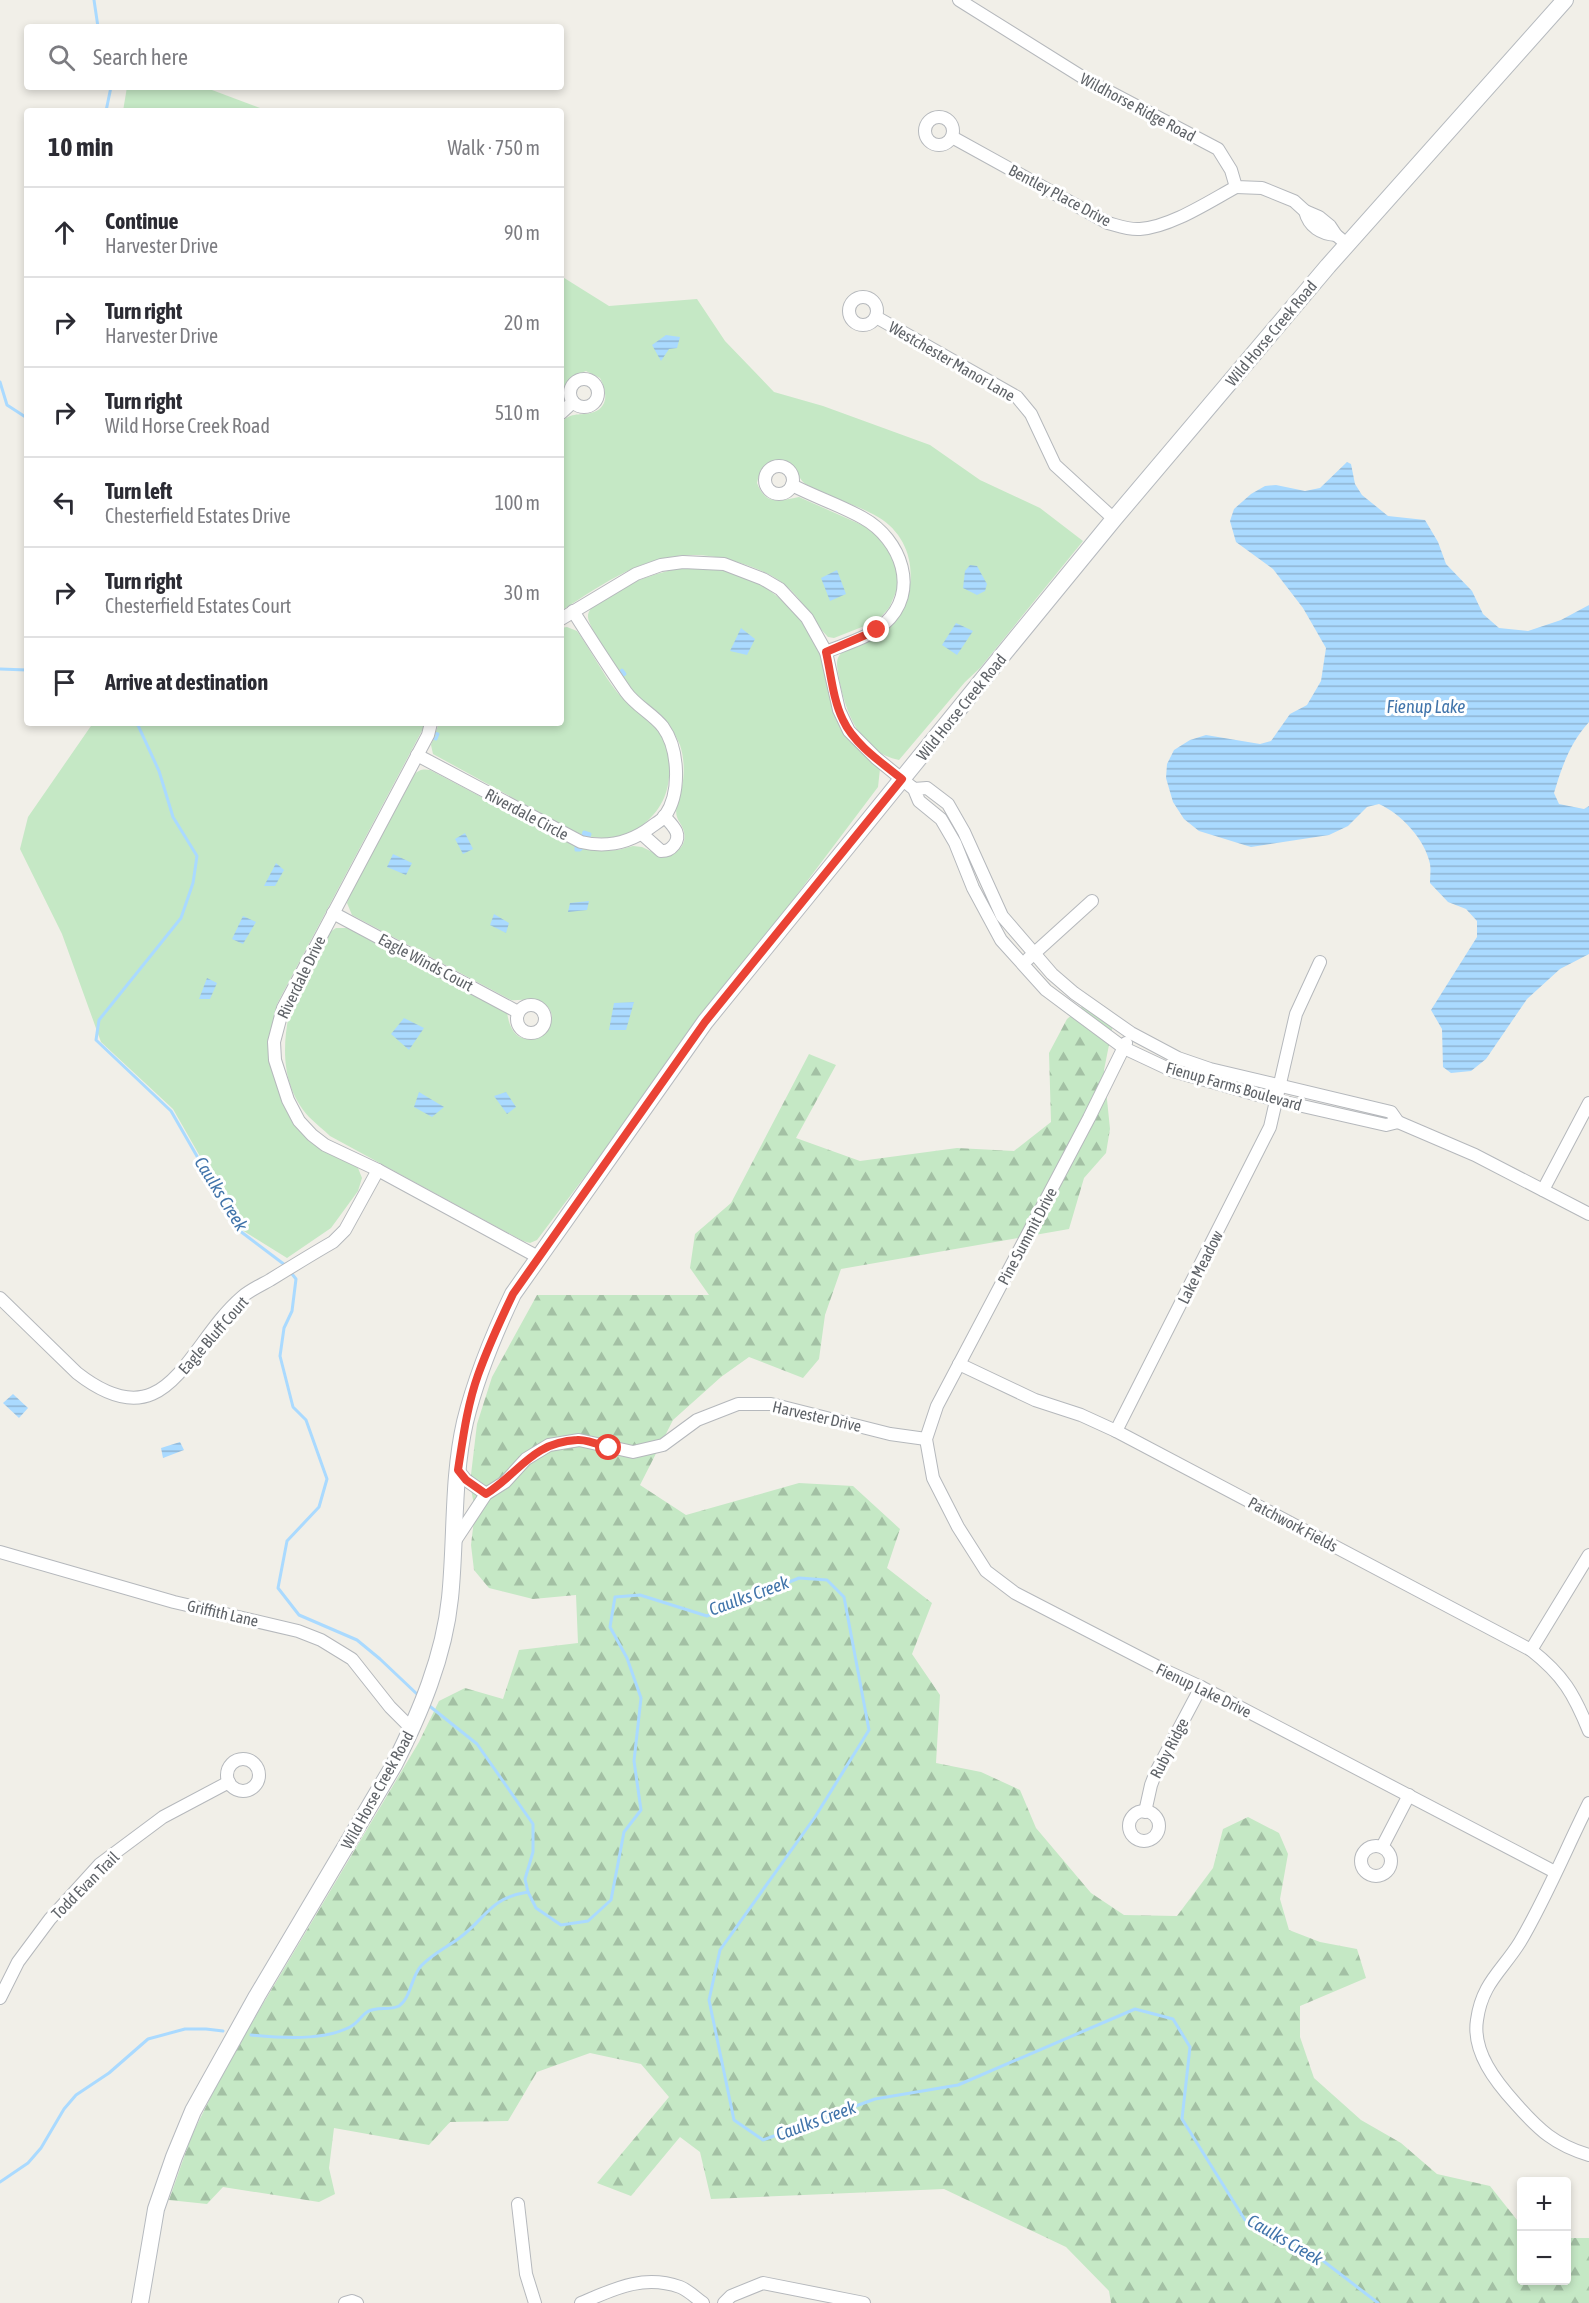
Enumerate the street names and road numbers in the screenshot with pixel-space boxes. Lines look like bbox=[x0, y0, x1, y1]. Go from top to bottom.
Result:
street label: Wildhorse Ridge Road bbox=[1077, 69, 1199, 146]
street label: Bentley Place Drive bbox=[1005, 160, 1114, 230]
street label: Wild Horse Creek Road bbox=[1222, 277, 1320, 389]
street label: Westchester Manor Lane bbox=[886, 318, 1018, 404]
street label: Wild Horse Creek Road bbox=[912, 650, 1010, 764]
street label: Riverdale Circle bbox=[482, 785, 572, 843]
street label: Eagle Winds Court bbox=[375, 929, 477, 996]
street label: Riverdale Drive bbox=[273, 933, 329, 1021]
street label: Fienup Farms Boulevard bbox=[1164, 1058, 1304, 1115]
street label: Pine Summit Drive bbox=[994, 1184, 1060, 1288]
street label: Lake Meadow bbox=[1174, 1227, 1226, 1307]
street label: Eagle Bluff Court bbox=[174, 1292, 253, 1378]
street label: Harvester Drive bbox=[771, 1397, 863, 1435]
street label: Patchwork Fields bbox=[1245, 1493, 1341, 1555]
street label: Griffith Lane bbox=[186, 1596, 260, 1630]
street label: Fienup Lake Drive bbox=[1153, 1659, 1254, 1722]
street label: Ruby Ridge bbox=[1146, 1715, 1193, 1782]
street label: Wild Horse Creek Road bbox=[337, 1728, 417, 1852]
street label: Todd Evan Trail bbox=[48, 1847, 123, 1922]

